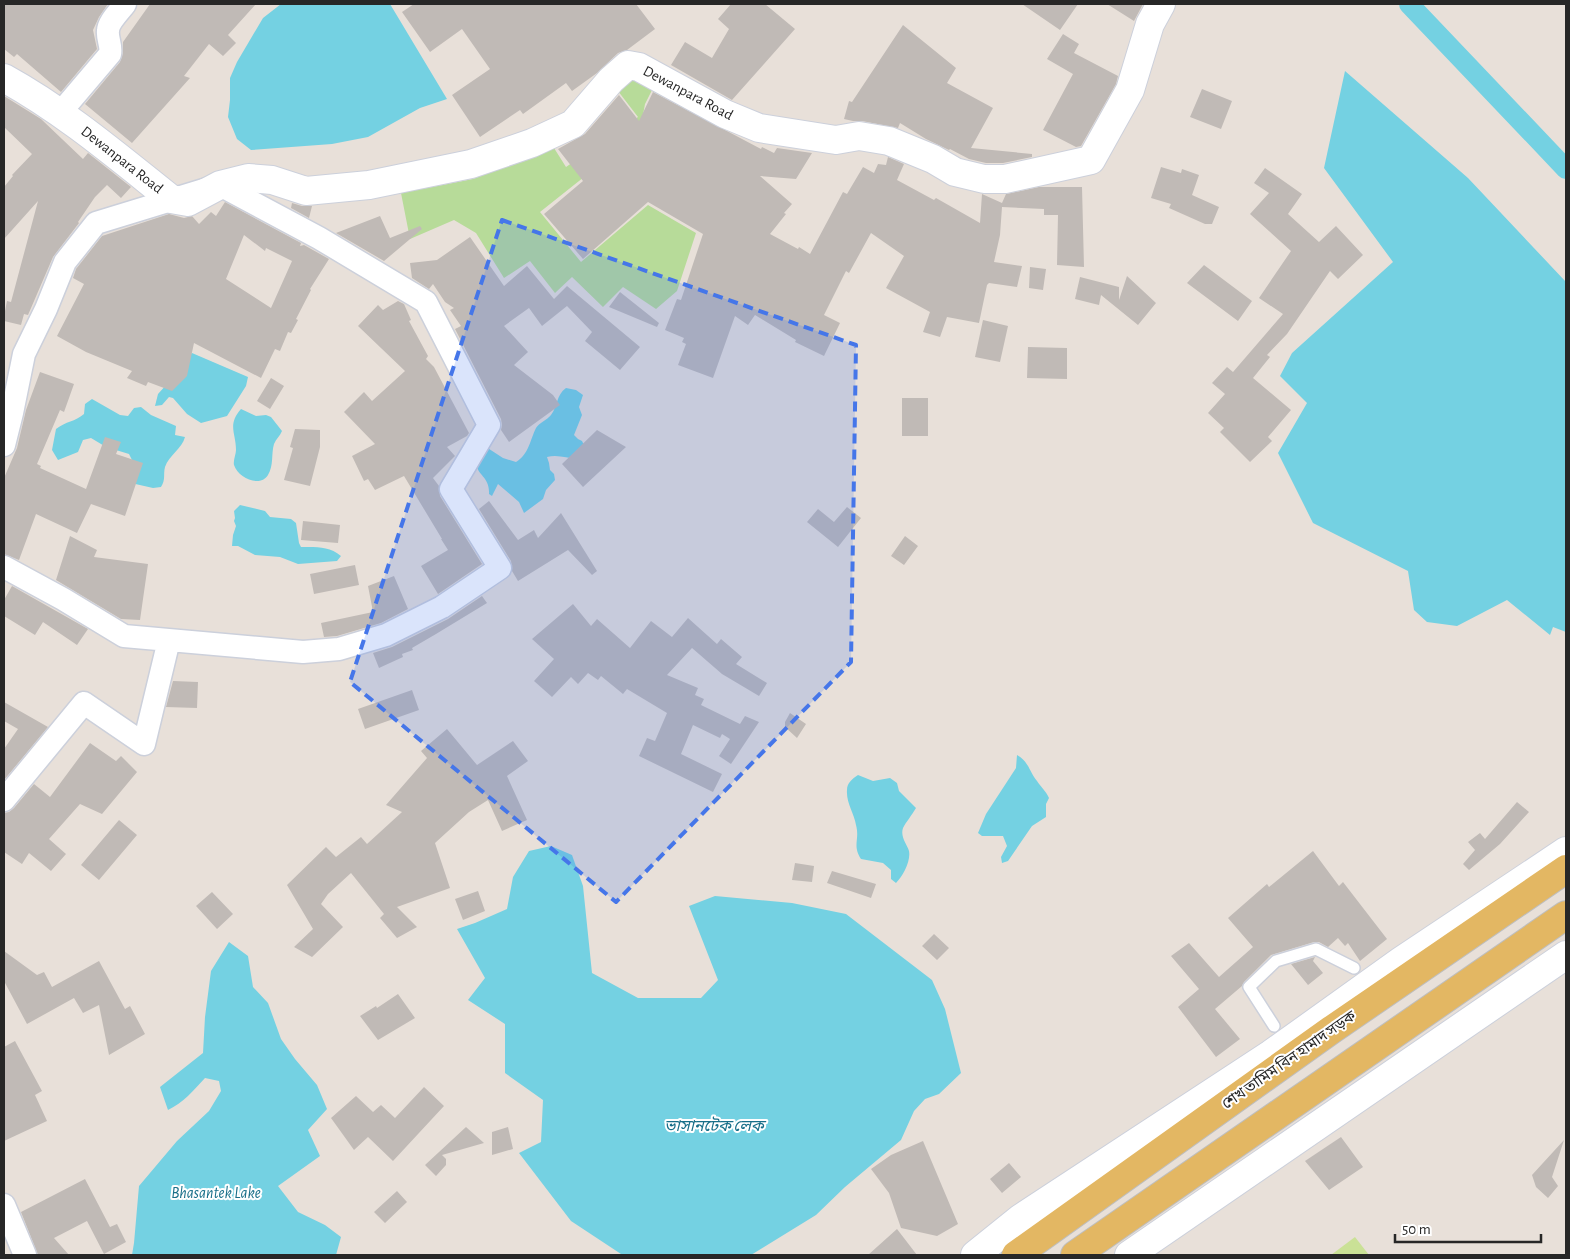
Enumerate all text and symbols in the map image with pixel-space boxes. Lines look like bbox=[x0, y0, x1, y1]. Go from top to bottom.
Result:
street label: Dewanpara Road bbox=[641, 63, 736, 123]
street label: Dewanpara Road bbox=[78, 124, 166, 197]
street label: শেখ তামিম বিন হামাদ সড়ক bbox=[1219, 1007, 1359, 1112]
water label: ভাসানটেক লেক bbox=[664, 1116, 767, 1134]
water label: Bhasantek Lake bbox=[171, 1185, 261, 1201]
scale bar bbox=[1395, 1212, 1541, 1244]
text: 50 m bbox=[1402, 1222, 1431, 1237]

